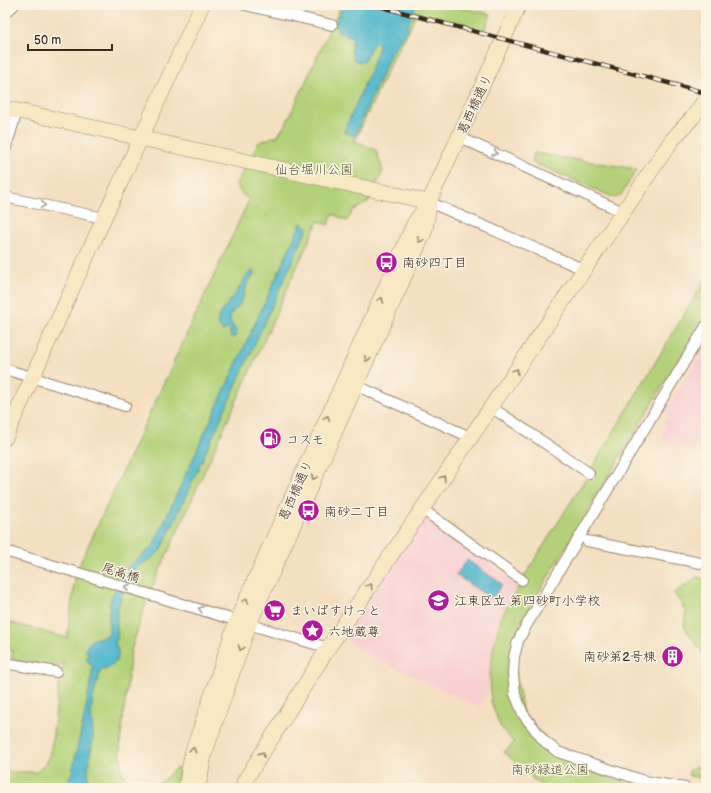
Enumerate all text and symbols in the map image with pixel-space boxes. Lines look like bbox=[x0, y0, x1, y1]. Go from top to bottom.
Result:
scale bar bbox=[28, 26, 112, 52]
text: 50 m bbox=[34, 33, 61, 48]
street label: 葛西橋通り bbox=[454, 72, 496, 137]
one-way arrow bbox=[491, 148, 498, 156]
park label: 仙台堀川公園 bbox=[275, 162, 353, 178]
one-way arrow bbox=[40, 200, 46, 209]
one-way arrow bbox=[417, 236, 425, 243]
bus stop icon: 南砂四丁目 bbox=[373, 249, 399, 275]
place label: 南砂四丁目 bbox=[402, 255, 467, 271]
one-way arrow bbox=[376, 296, 384, 303]
one-way arrow bbox=[364, 354, 372, 362]
one-way arrow bbox=[511, 368, 519, 375]
one-way arrow bbox=[322, 415, 330, 423]
fuel station icon: コスモ bbox=[257, 426, 283, 452]
place label: コスモ bbox=[286, 432, 324, 448]
street label: 葛西橋通り bbox=[275, 457, 316, 523]
one-way arrow bbox=[311, 473, 319, 481]
one-way arrow bbox=[438, 476, 445, 483]
bus stop icon: 南砂二丁目 bbox=[296, 498, 322, 524]
place label: 南砂二丁目 bbox=[324, 504, 389, 520]
street label: 尾高橋 bbox=[100, 560, 142, 586]
one-way arrow bbox=[123, 583, 130, 592]
one-way arrow bbox=[365, 583, 373, 590]
school or university icon: 江東区立 第四砂町小学校 bbox=[426, 587, 452, 613]
place label: 江東区立 第四砂町小学校 bbox=[454, 593, 601, 609]
one-way arrow bbox=[241, 597, 249, 605]
supermarket icon: まいばすけっと bbox=[262, 597, 288, 623]
place label: まいばすけっと bbox=[290, 603, 381, 619]
one-way arrow bbox=[197, 605, 204, 614]
place icon: 六地蔵尊 bbox=[299, 618, 325, 644]
place label: 六地蔵尊 bbox=[328, 624, 380, 640]
building icon: 南砂第2号棟 bbox=[659, 643, 685, 669]
one-way arrow bbox=[237, 645, 246, 652]
place label: 南砂第2号棟 bbox=[583, 649, 656, 665]
one-way arrow bbox=[189, 746, 197, 753]
one-way arrow bbox=[257, 751, 264, 758]
park label: 南砂緑道公園 bbox=[511, 762, 589, 778]

